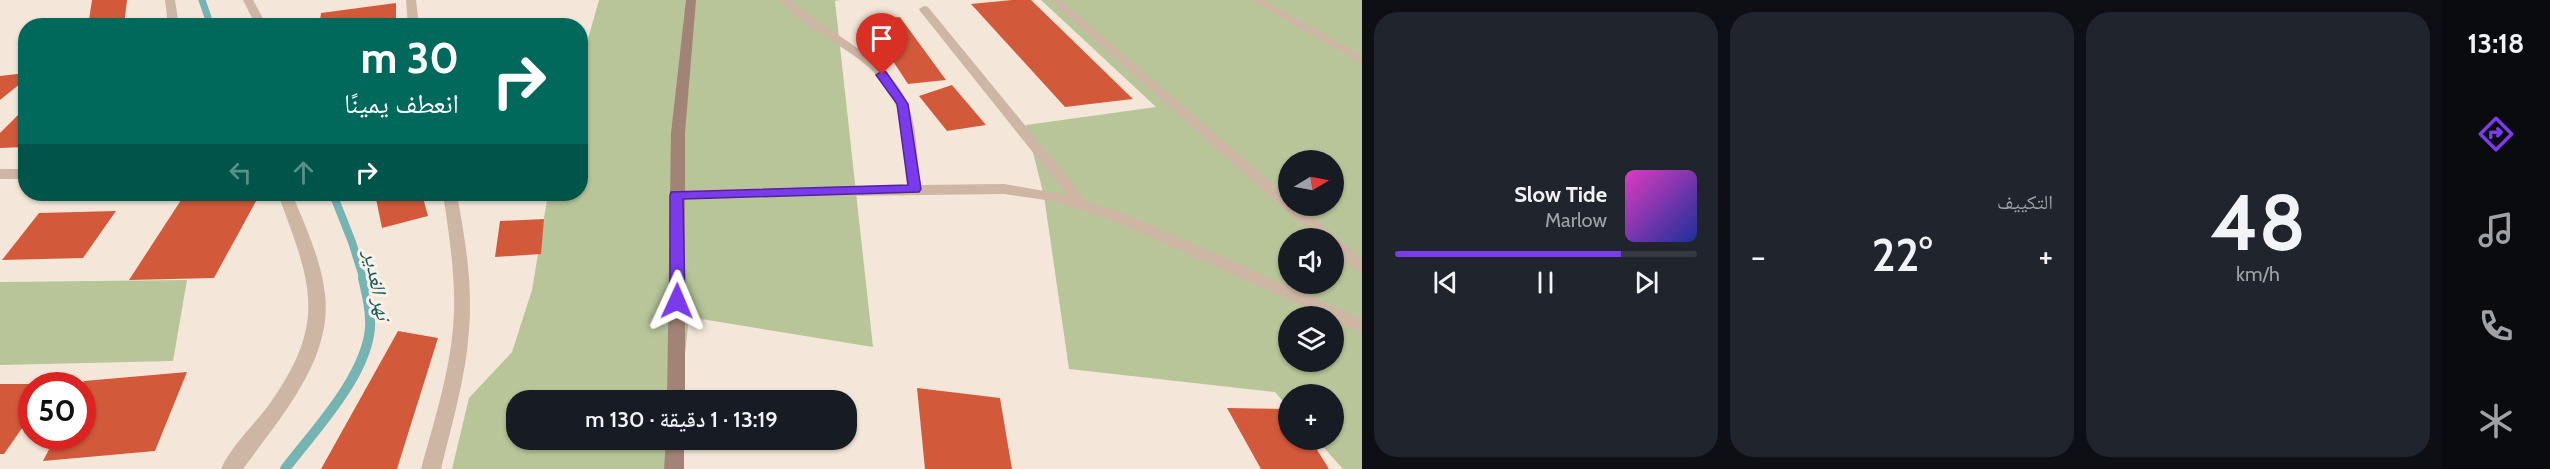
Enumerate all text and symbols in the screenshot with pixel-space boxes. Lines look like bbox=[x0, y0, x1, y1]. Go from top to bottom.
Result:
pin bbox=[856, 13, 907, 75]
icon: arrive bbox=[865, 22, 898, 55]
text: 13:18 bbox=[2468, 27, 2524, 60]
text: 30 m bbox=[361, 32, 459, 84]
icon: right bbox=[480, 42, 558, 120]
text: انعطف يمينًا bbox=[344, 87, 459, 120]
icon: directions bbox=[2475, 113, 2517, 155]
north arrow bbox=[1278, 150, 1344, 216]
map controls bbox=[1278, 150, 1344, 450]
icon: left bbox=[224, 156, 257, 189]
icon: ahead bbox=[287, 156, 320, 189]
icon: right bbox=[350, 156, 383, 189]
text: 48 bbox=[2210, 175, 2306, 270]
text: Slow Tide bbox=[1514, 181, 1607, 208]
text: التكييف bbox=[1997, 190, 2053, 214]
text: Marlow bbox=[1545, 208, 1607, 232]
icon: music bbox=[2475, 209, 2517, 251]
button: sound bbox=[1278, 228, 1344, 294]
text: 22° bbox=[1872, 228, 1932, 282]
text: − bbox=[1751, 236, 1766, 276]
text: + bbox=[2038, 236, 2053, 276]
water label: نهر الغدير bbox=[359, 246, 398, 325]
text: km/h bbox=[2236, 262, 2280, 286]
icon: previous bbox=[1429, 266, 1462, 299]
icon: pause bbox=[1529, 266, 1562, 299]
icon: next bbox=[1630, 266, 1663, 299]
position arrow bbox=[645, 269, 709, 333]
icon: phone bbox=[2475, 305, 2517, 347]
button: layers bbox=[1278, 306, 1344, 372]
speed limit sign: 50 bbox=[18, 372, 96, 450]
button: + bbox=[1278, 384, 1344, 450]
icon: climate bbox=[2475, 400, 2517, 442]
text: 13:19 · 1 دقيقة · 130 m bbox=[585, 406, 778, 433]

